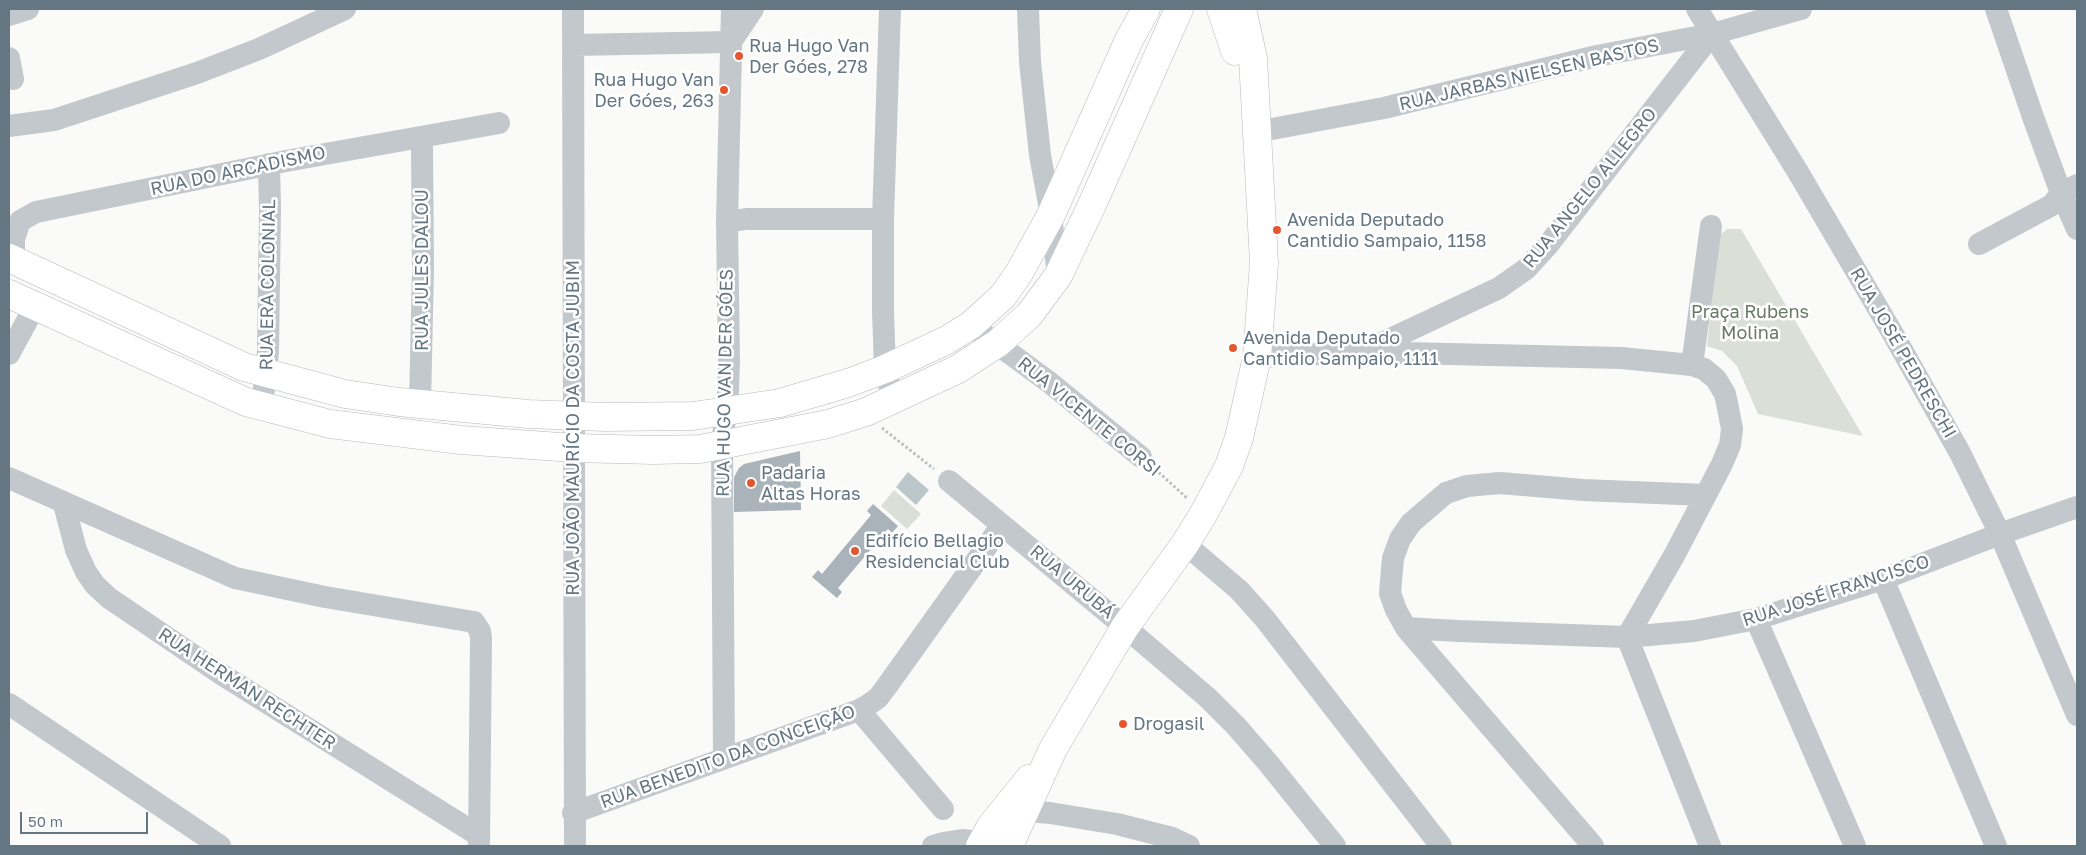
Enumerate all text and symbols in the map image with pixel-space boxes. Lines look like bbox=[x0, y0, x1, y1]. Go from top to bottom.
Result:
place label: Rua Hugo Van Der Góes, 278 bbox=[749, 35, 870, 78]
street label: RUA JARBAS NIELSEN BASTOS bbox=[1397, 35, 1661, 115]
marker: Rua Hugo Van Der Góes, 278 bbox=[733, 50, 745, 62]
place label: Rua Hugo Van Der Góes, 263 bbox=[593, 69, 714, 112]
marker: Rua Hugo Van Der Góes, 263 bbox=[718, 84, 730, 96]
street label: RUA ANGELO ALLEGRO bbox=[1519, 104, 1661, 272]
street label: RUA DO ARCADISMO bbox=[148, 142, 328, 200]
street label: RUA JULES DALOU bbox=[411, 189, 433, 351]
street label: RUA ERA COLONIAL bbox=[256, 199, 280, 371]
place label: Avenida Deputado Cantidio Sampaio, 1158 bbox=[1287, 209, 1486, 252]
marker: Avenida Deputado Cantidio Sampaio, 1158 bbox=[1271, 224, 1283, 236]
street label: RUA JOÃO MAURÍCIO DA COSTA JUBIM bbox=[562, 260, 584, 596]
street label: RUA JOSÉ PEDRESCHI bbox=[1845, 264, 1961, 442]
street label: RUA HUGO VAN DER GÓES bbox=[712, 269, 738, 497]
park label: Praça Rubens Molina bbox=[1691, 301, 1809, 344]
place label: Avenida Deputado Cantidio Sampaio, 1111 bbox=[1243, 327, 1438, 369]
marker: Avenida Deputado Cantidio Sampaio, 1111 bbox=[1227, 342, 1239, 354]
street label: RUA VICENTE CORSI bbox=[1013, 353, 1165, 481]
place label: Padaria Altas Horas bbox=[761, 462, 861, 504]
marker: Padaria Altas Horas bbox=[745, 477, 757, 489]
place label: Edifício Bellagio Residencial Club bbox=[865, 530, 1009, 572]
street label: RUA URUBÁ bbox=[1025, 541, 1119, 623]
marker: Edifício Bellagio Residencial Club bbox=[849, 545, 861, 557]
street label: RUA JOSÉ FRANCISCO bbox=[1740, 551, 1932, 631]
street label: RUA HERMAN RECHTER bbox=[154, 623, 340, 755]
street label: RUA BENEDITO DA CONCEIÇÃO bbox=[598, 701, 858, 813]
place label: Drogasil bbox=[1133, 713, 1205, 735]
marker: Drogasil bbox=[1117, 718, 1129, 730]
scale bar bbox=[22, 802, 150, 834]
text: 50 m bbox=[28, 812, 63, 830]

